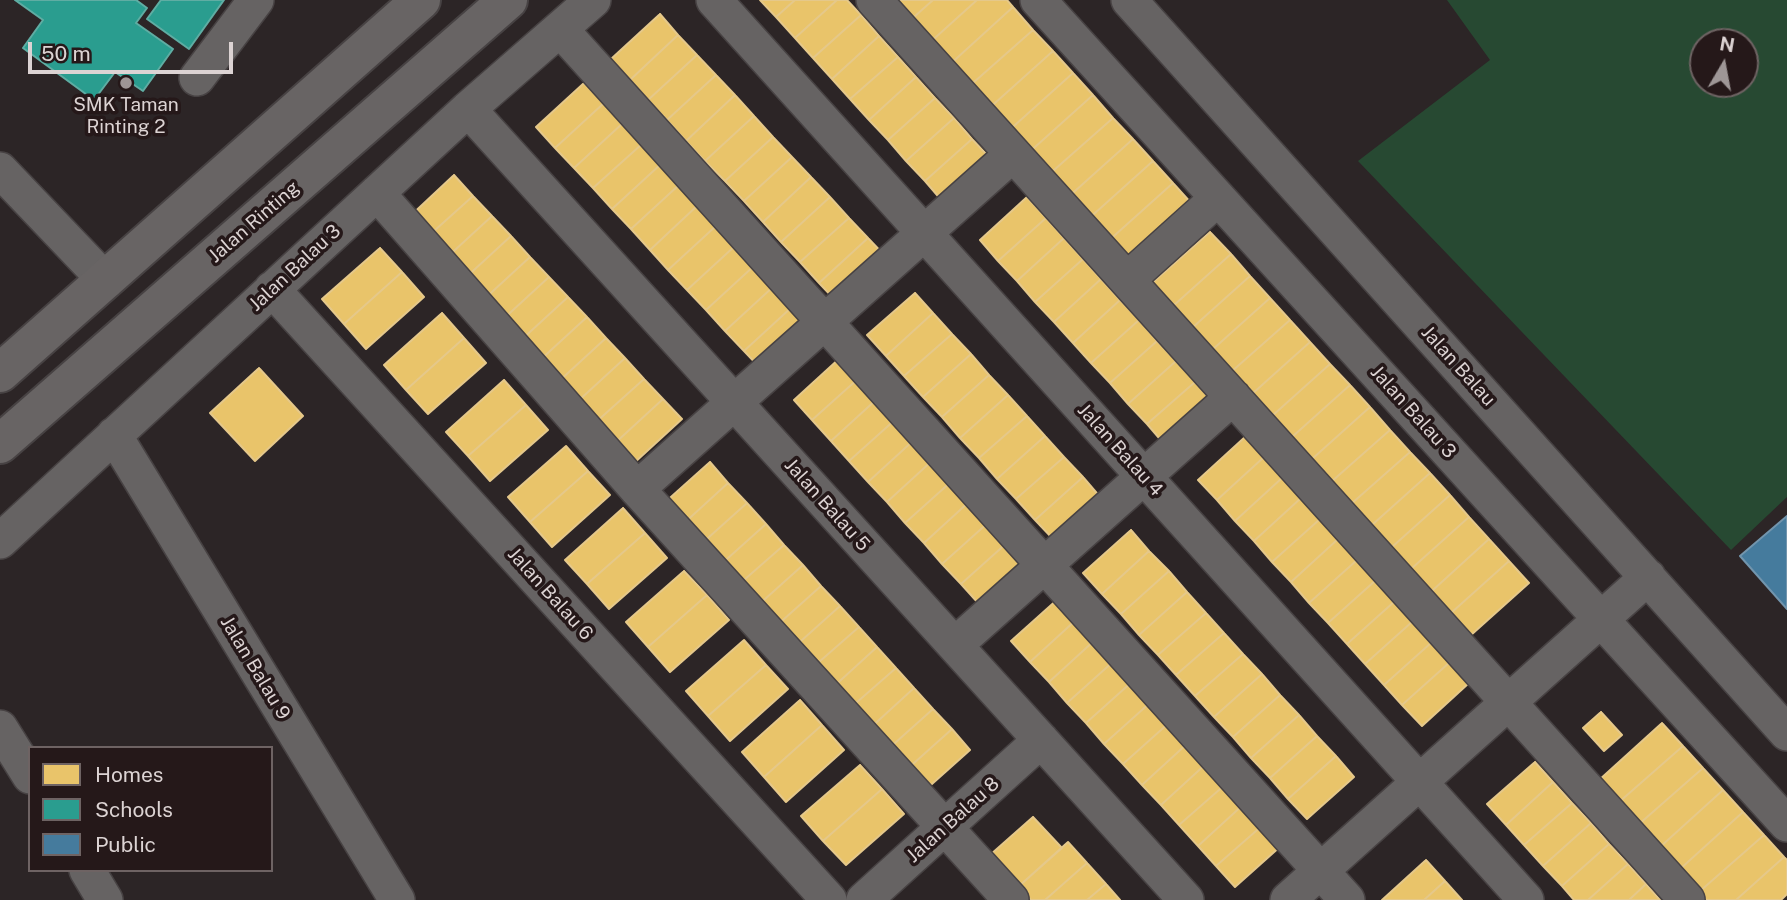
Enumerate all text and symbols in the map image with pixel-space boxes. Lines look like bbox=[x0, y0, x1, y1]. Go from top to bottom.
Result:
scale bar bbox=[32, 28, 236, 72]
north arrow bbox=[1689, 28, 1759, 98]
text: N bbox=[1718, 32, 1737, 56]
text: 50 m bbox=[41, 41, 91, 66]
marker: SMK Taman Rinting 2 bbox=[118, 75, 134, 91]
place label: SMK Taman Rinting 2 bbox=[73, 94, 179, 138]
street label: Jalan Rinting bbox=[204, 176, 304, 268]
street label: Jalan Balau 3 bbox=[245, 220, 345, 316]
street label: Jalan Balau bbox=[1416, 321, 1500, 411]
street label: Jalan Balau 3 bbox=[1365, 361, 1461, 463]
street label: Jalan Balau 4 bbox=[1073, 399, 1167, 501]
street label: Jalan Balau 5 bbox=[779, 454, 875, 556]
street label: Jalan Balau 6 bbox=[503, 543, 597, 645]
street label: Jalan Balau 9 bbox=[215, 612, 295, 724]
legend bbox=[28, 746, 273, 872]
text: Homes bbox=[95, 762, 163, 787]
street label: Jalan Balau 8 bbox=[902, 772, 1004, 868]
text: Schools bbox=[95, 797, 173, 822]
text: Public bbox=[95, 832, 156, 857]

